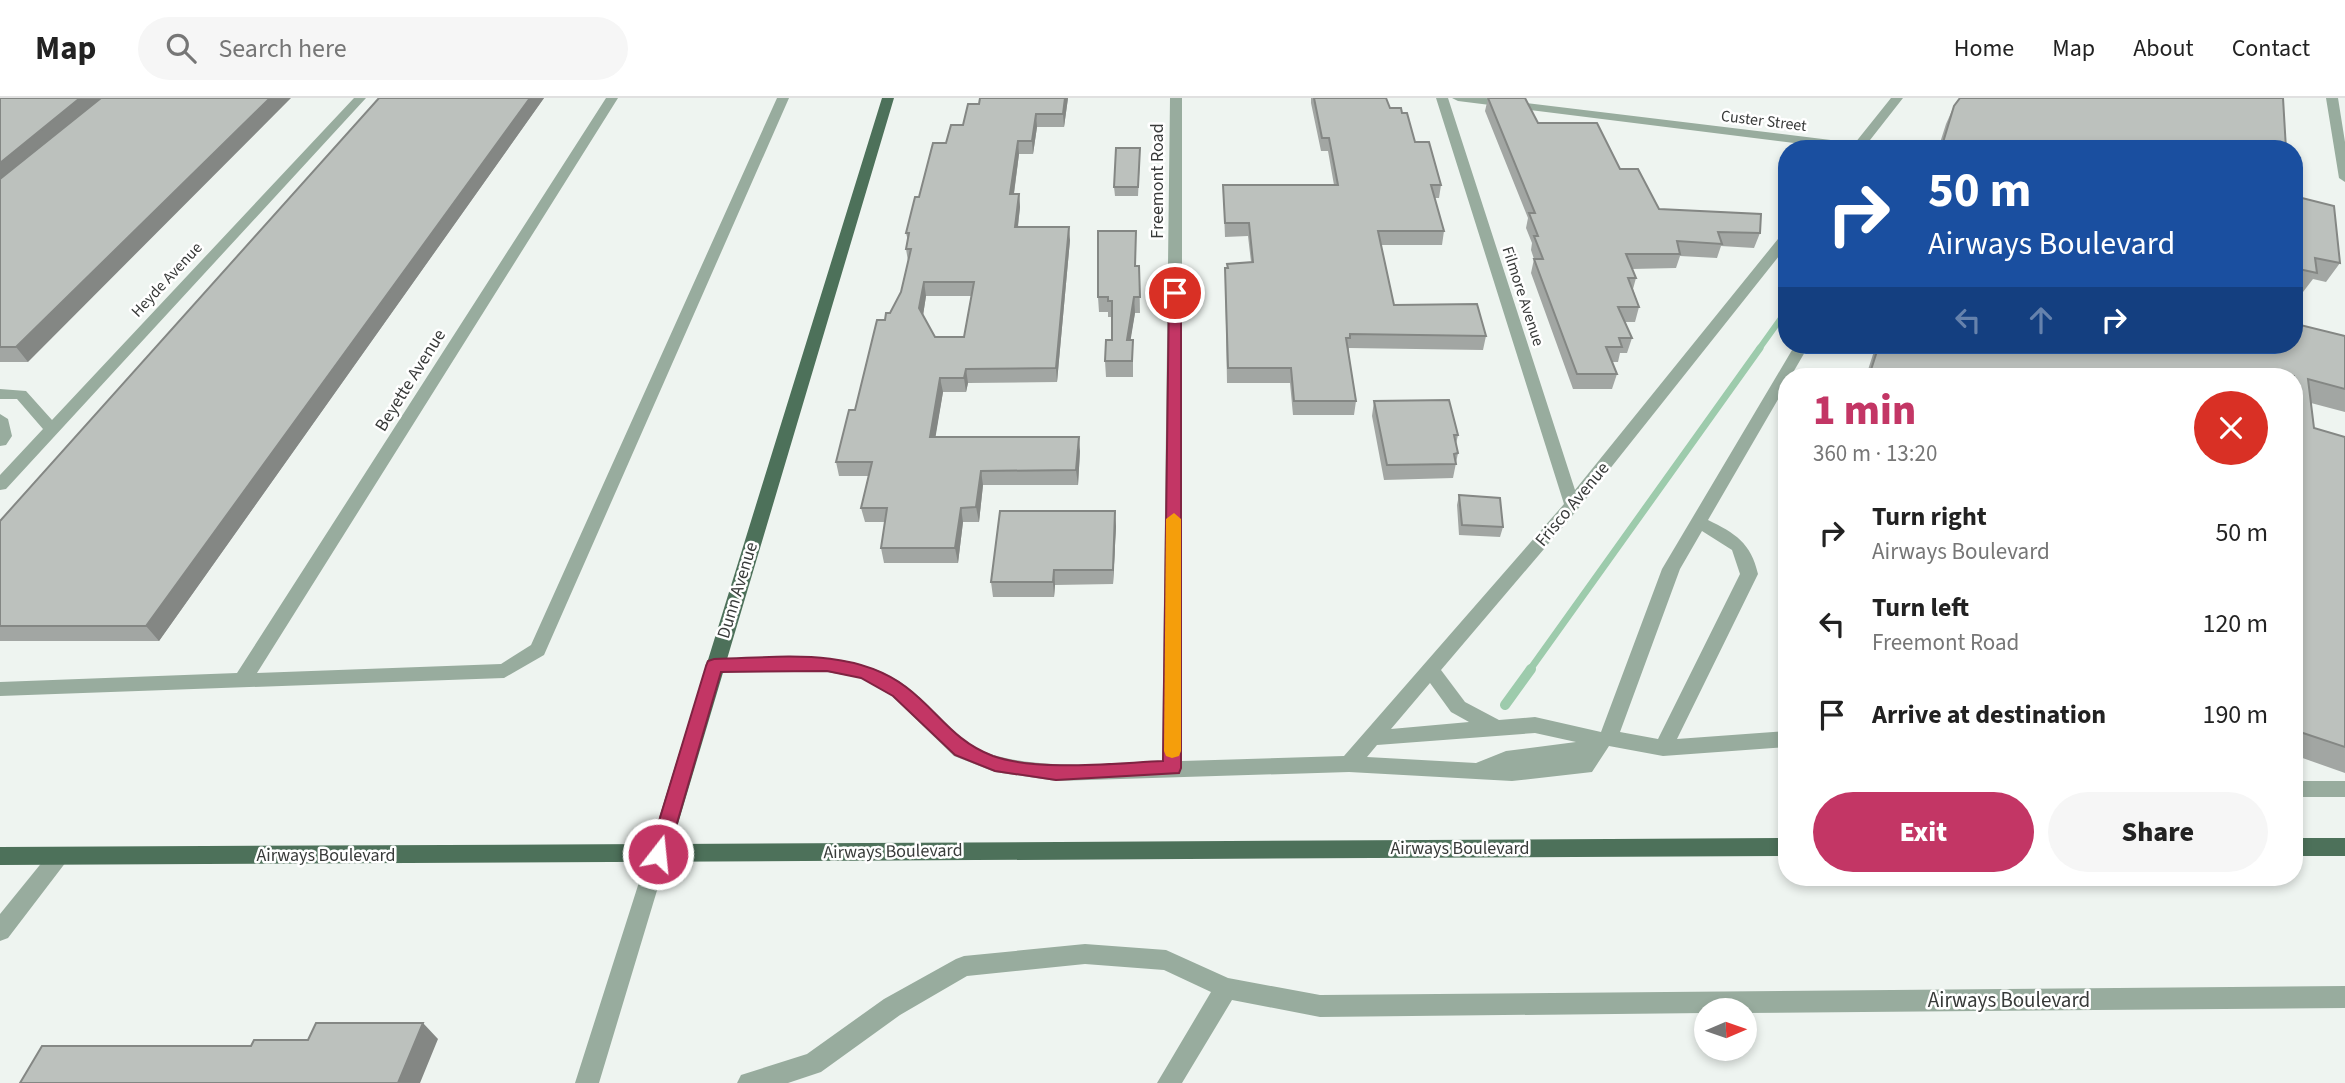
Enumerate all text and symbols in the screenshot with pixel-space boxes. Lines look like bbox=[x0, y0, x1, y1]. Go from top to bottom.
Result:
search box bbox=[138, 17, 628, 80]
text: Map bbox=[35, 25, 96, 72]
icon: search bbox=[162, 29, 200, 67]
text: Search here bbox=[218, 30, 347, 67]
text: Home bbox=[1954, 31, 2014, 66]
text: Map bbox=[2052, 31, 2095, 66]
text: About bbox=[2133, 31, 2194, 66]
text: Contact bbox=[2232, 31, 2310, 66]
street label: Custer Street bbox=[1720, 105, 1808, 137]
street label: Freemont Road bbox=[1145, 123, 1170, 239]
text: 50 m bbox=[1928, 156, 2032, 226]
icon: right bbox=[1813, 168, 1904, 259]
text: Airways Boulevard bbox=[1928, 221, 2175, 267]
street label: Heyde Avenue bbox=[126, 237, 207, 322]
street label: Filmore Avenue bbox=[1497, 244, 1550, 349]
pin bbox=[1145, 263, 1205, 323]
icon: arrive bbox=[1156, 274, 1194, 312]
icon: left bbox=[1949, 301, 1987, 339]
icon: ahead bbox=[2022, 301, 2060, 339]
icon: right bbox=[2095, 301, 2133, 339]
street label: Beyette Avenue bbox=[369, 324, 452, 436]
text: 1 min bbox=[1813, 381, 1916, 441]
button: close bbox=[2194, 391, 2268, 465]
text: 360 m · 13:20 bbox=[1813, 437, 1937, 470]
street label: Frisco Avenue bbox=[1530, 457, 1615, 552]
text: Turn right bbox=[1872, 498, 1987, 535]
icon: right bbox=[1813, 514, 1851, 552]
text: 50 m bbox=[2215, 514, 2268, 551]
text: Airways Boulevard bbox=[1872, 535, 2050, 568]
street label: Dunn Avenue bbox=[711, 539, 764, 641]
text: Turn left bbox=[1872, 589, 1969, 626]
icon: left bbox=[1813, 605, 1851, 643]
text: 120 m bbox=[2202, 605, 2268, 642]
text: Freemont Road bbox=[1872, 626, 2019, 659]
icon: arrive bbox=[1813, 696, 1851, 734]
text: Arrive at destination bbox=[1872, 696, 2106, 733]
text: 190 m bbox=[2202, 696, 2268, 733]
button: Exit bbox=[1813, 792, 2034, 872]
button: Share bbox=[2048, 792, 2268, 872]
position arrow bbox=[621, 817, 695, 891]
street label: Airways Boulevard bbox=[1390, 836, 1530, 861]
street label: Airways Boulevard bbox=[823, 838, 963, 865]
street label: Airways Boulevard bbox=[256, 843, 396, 868]
street label: Airways Boulevard bbox=[1928, 985, 2090, 1015]
north arrow bbox=[1694, 998, 1757, 1060]
map controls bbox=[1694, 998, 1757, 1061]

